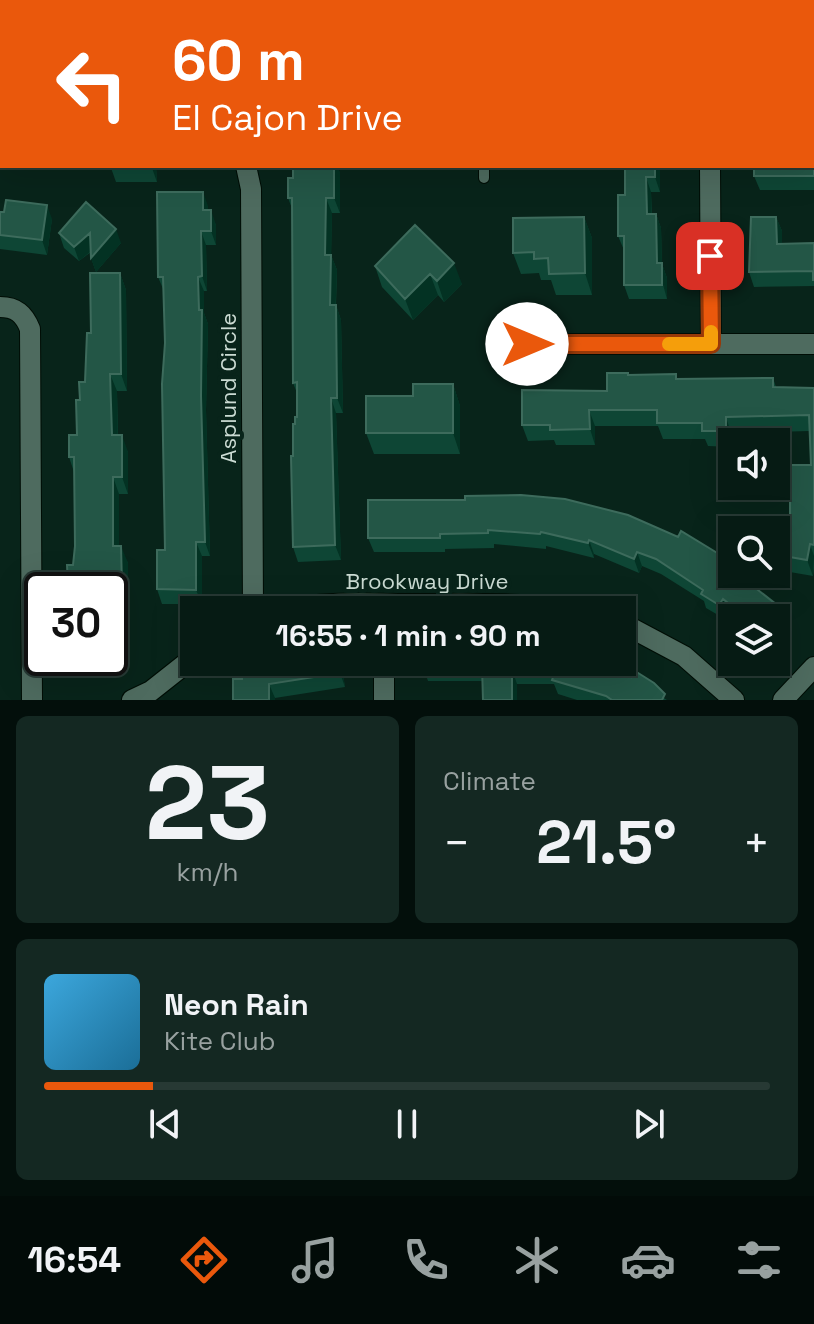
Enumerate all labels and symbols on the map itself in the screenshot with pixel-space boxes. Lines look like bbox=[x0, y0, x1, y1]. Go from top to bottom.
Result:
pin bbox=[676, 222, 744, 290]
position arrow bbox=[485, 302, 569, 386]
street label: Asplund Circle bbox=[214, 313, 242, 463]
street label: Brookway Drive bbox=[345, 567, 509, 595]
speed limit sign: 30 bbox=[24, 572, 128, 676]

